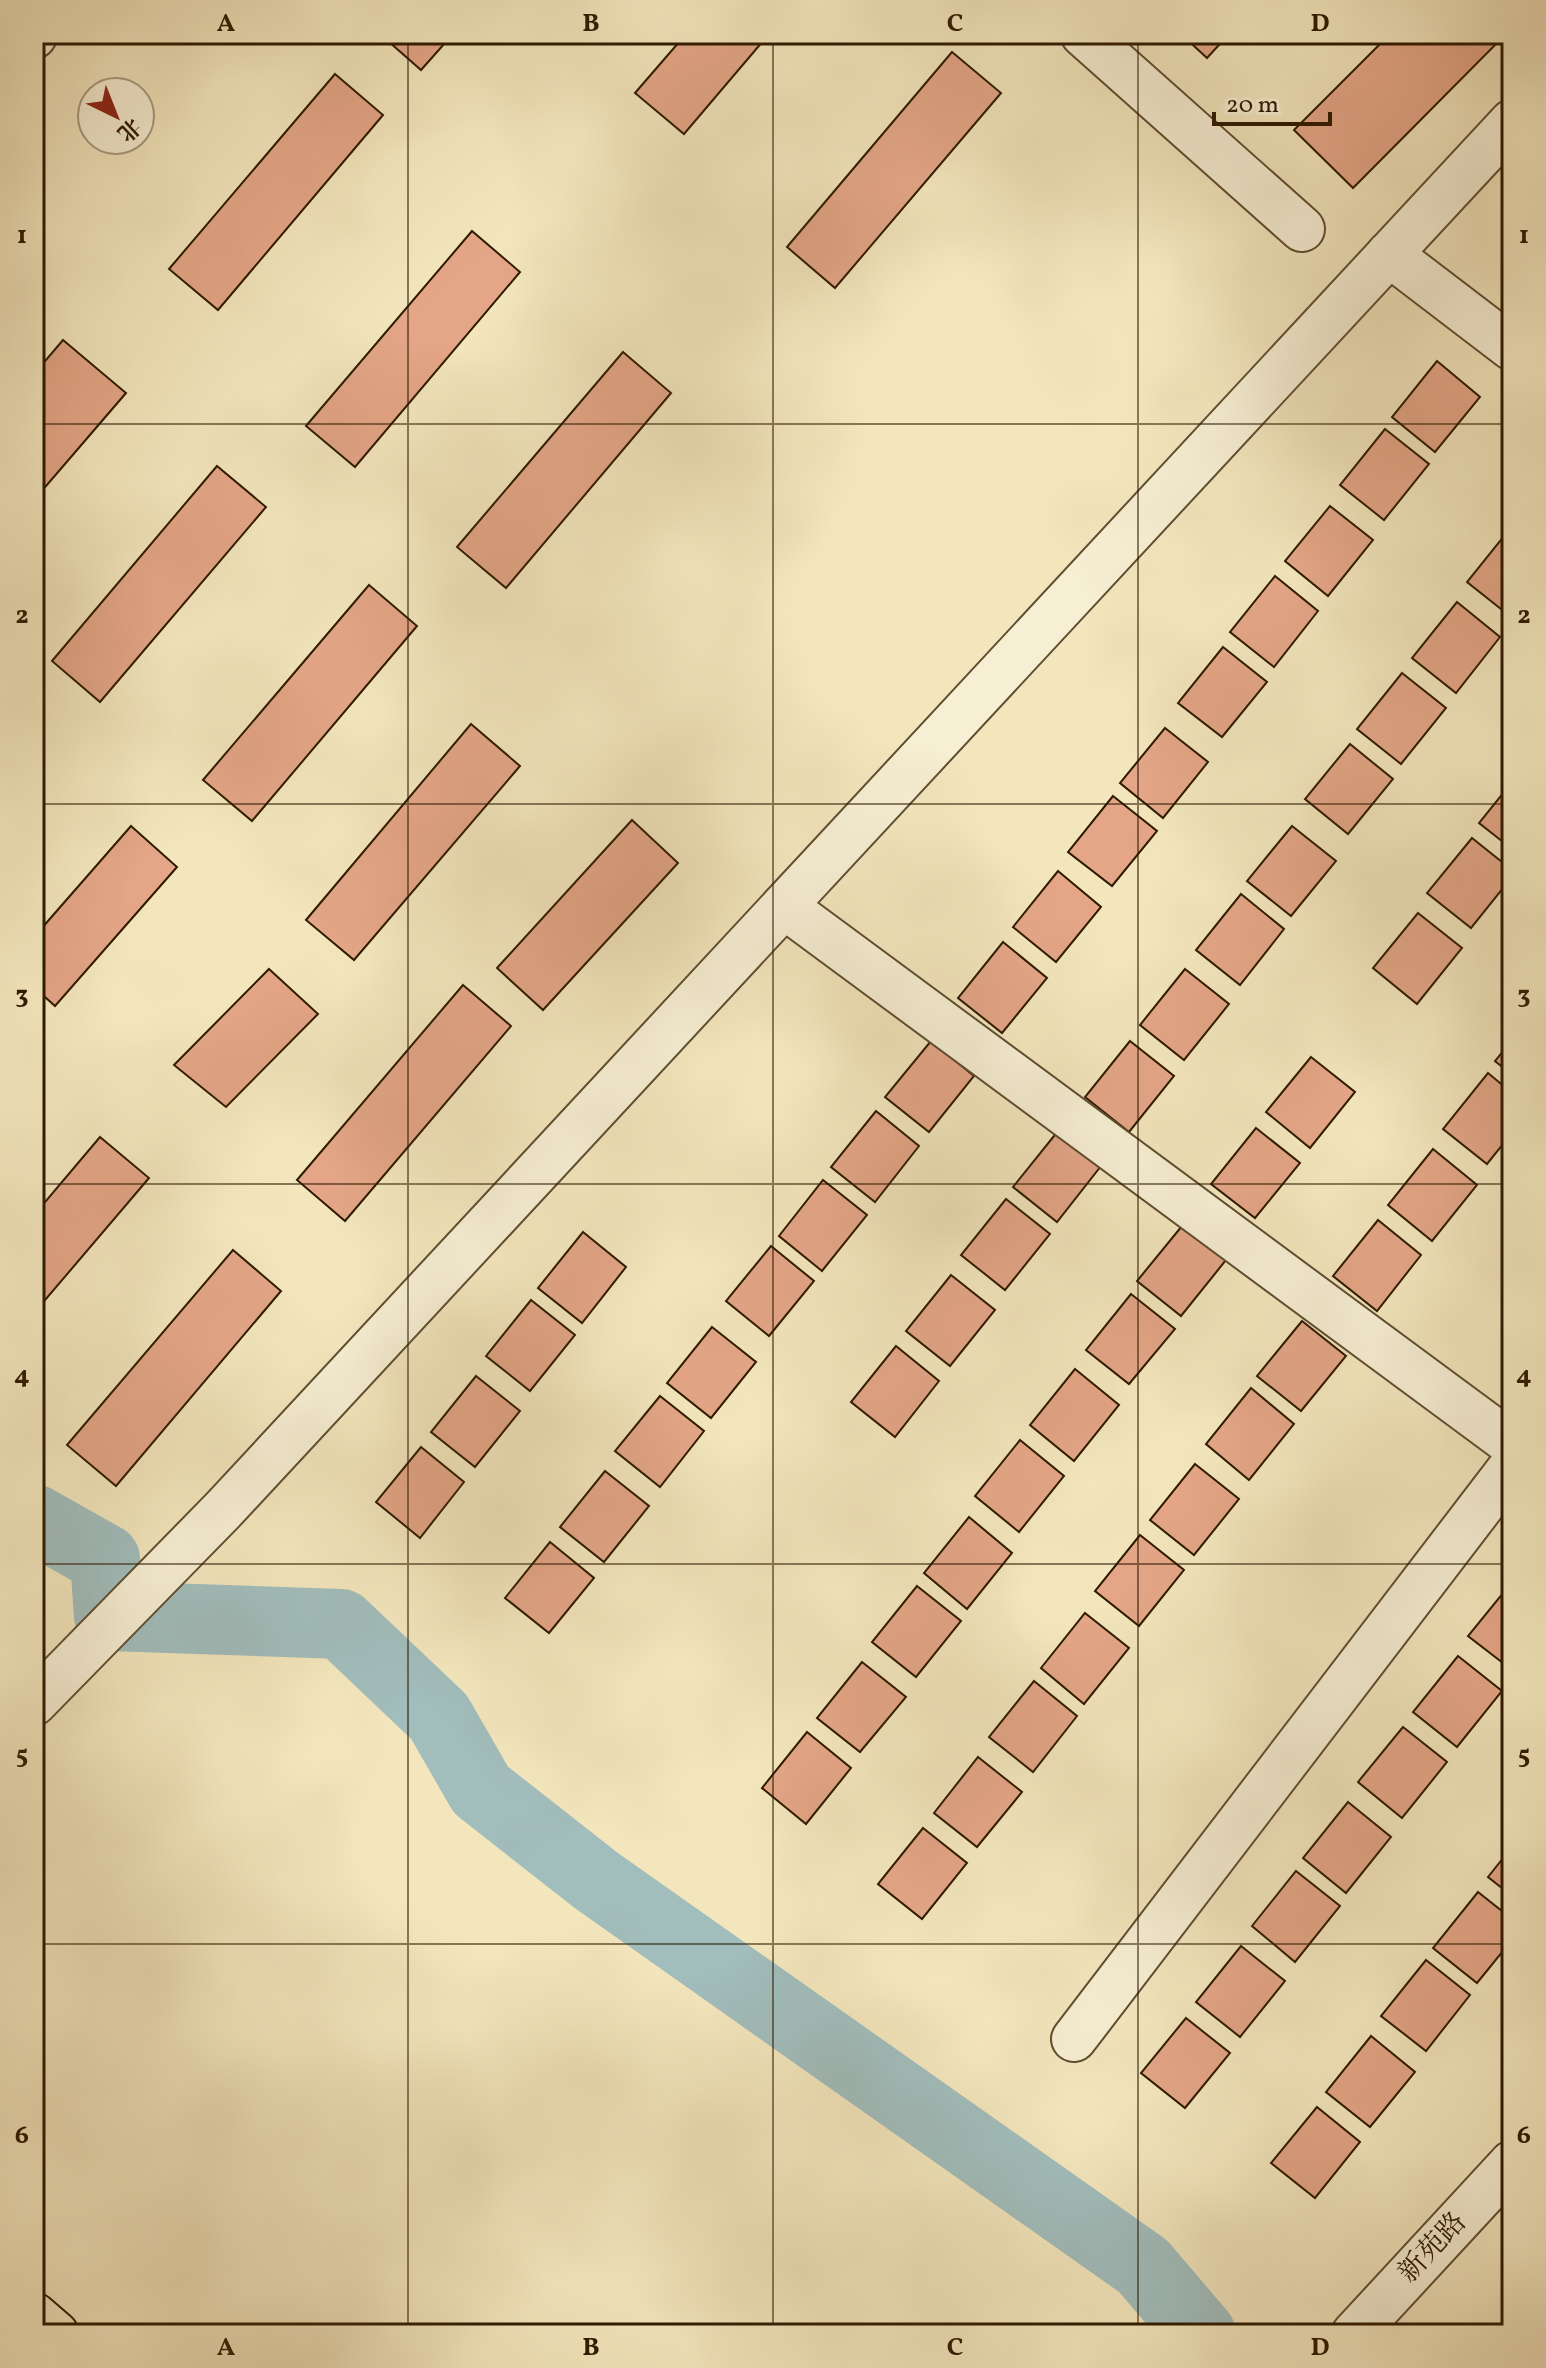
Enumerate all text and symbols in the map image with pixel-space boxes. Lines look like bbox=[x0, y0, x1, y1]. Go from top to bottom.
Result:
text: A bbox=[217, 6, 236, 42]
text: B bbox=[582, 6, 600, 42]
text: C bbox=[947, 6, 963, 42]
text: D bbox=[1310, 6, 1330, 42]
north arrow bbox=[76, 76, 156, 156]
scale bar bbox=[1214, 76, 1330, 126]
text: 20 m bbox=[1226, 89, 1279, 123]
text: 北 bbox=[109, 110, 147, 148]
text: 1 bbox=[17, 218, 27, 254]
text: 1 bbox=[1519, 218, 1529, 254]
text: 2 bbox=[15, 598, 29, 634]
text: 2 bbox=[1517, 598, 1531, 634]
text: 3 bbox=[15, 978, 29, 1014]
text: 3 bbox=[1517, 978, 1531, 1014]
text: 4 bbox=[14, 1358, 30, 1394]
text: 4 bbox=[1516, 1358, 1532, 1394]
text: 5 bbox=[16, 1738, 28, 1774]
text: 5 bbox=[1518, 1738, 1530, 1774]
text: 6 bbox=[15, 2118, 29, 2154]
text: 6 bbox=[1517, 2118, 1531, 2154]
street label: 新苑路 bbox=[1390, 2204, 1476, 2292]
text: A bbox=[217, 2330, 236, 2366]
text: B bbox=[582, 2330, 600, 2366]
text: C bbox=[947, 2330, 963, 2366]
text: D bbox=[1310, 2330, 1330, 2366]

